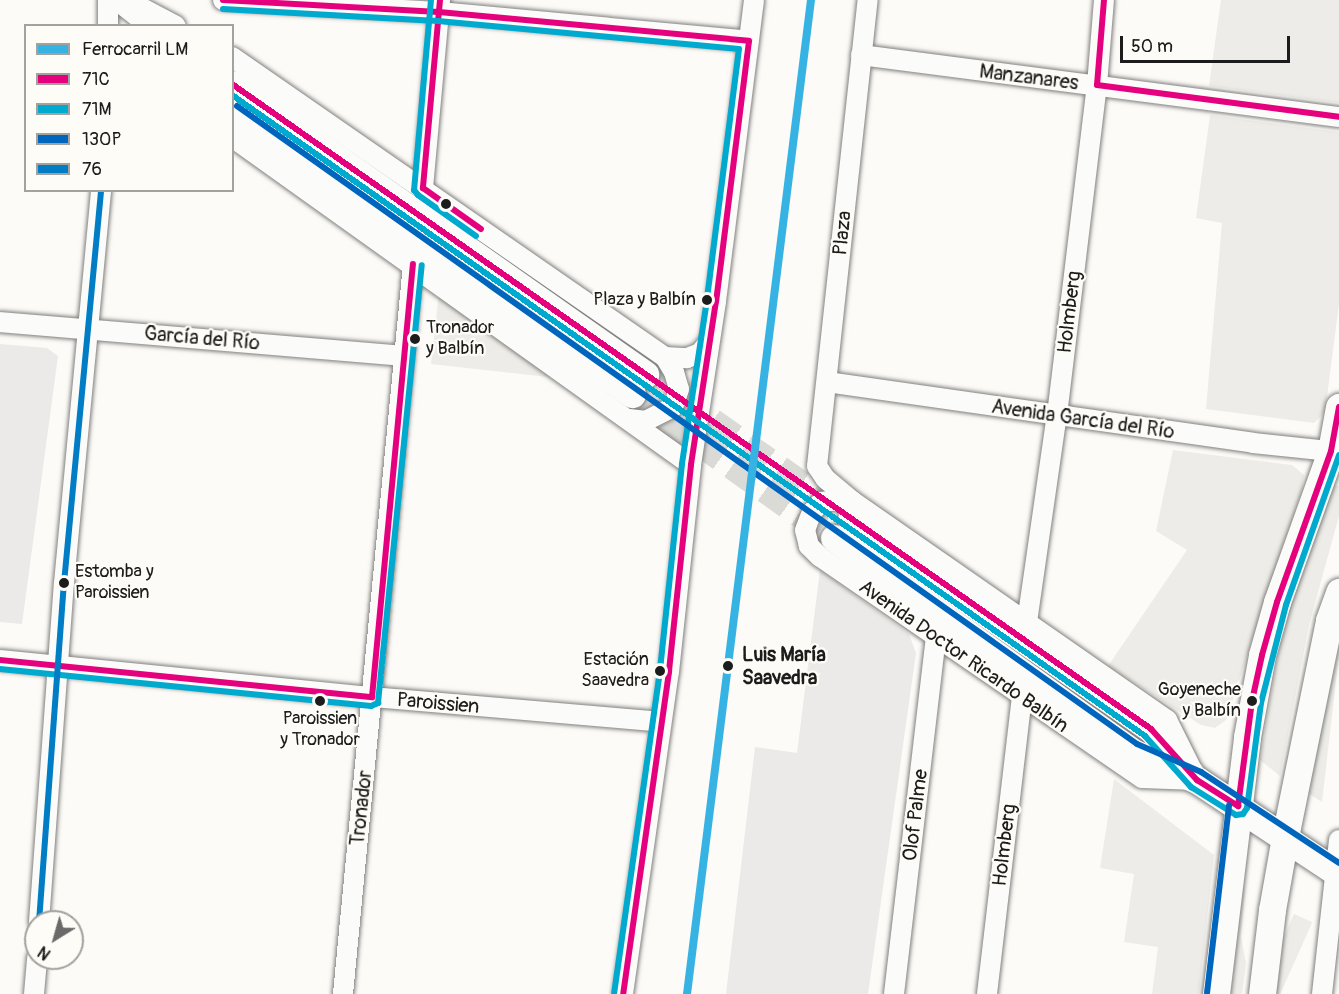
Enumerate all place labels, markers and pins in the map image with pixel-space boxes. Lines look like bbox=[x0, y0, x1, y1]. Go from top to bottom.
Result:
unlabelled marker bbox=[440, 198, 452, 210]
place label: Plaza y Balbín bbox=[593, 289, 696, 311]
marker: Plaza y Balbín bbox=[701, 294, 713, 306]
place label: Tronador y Balbín bbox=[426, 318, 494, 360]
marker: Tronador y Balbín bbox=[409, 333, 421, 345]
place label: Estomba y Paroissien bbox=[75, 562, 154, 604]
marker: Estomba y Paroissien bbox=[58, 577, 70, 589]
place label: Luis María Saavedra bbox=[742, 642, 826, 689]
place label: Estación Saavedra bbox=[581, 650, 649, 692]
marker: Luis María Saavedra bbox=[719, 657, 737, 675]
marker: Estación Saavedra bbox=[654, 665, 666, 677]
place label: Goyeneche y Balbín bbox=[1158, 680, 1241, 722]
marker: Paroissien y Tronador bbox=[314, 695, 326, 707]
marker: Goyeneche y Balbín bbox=[1246, 695, 1258, 707]
place label: Paroissien y Tronador bbox=[280, 709, 360, 752]

